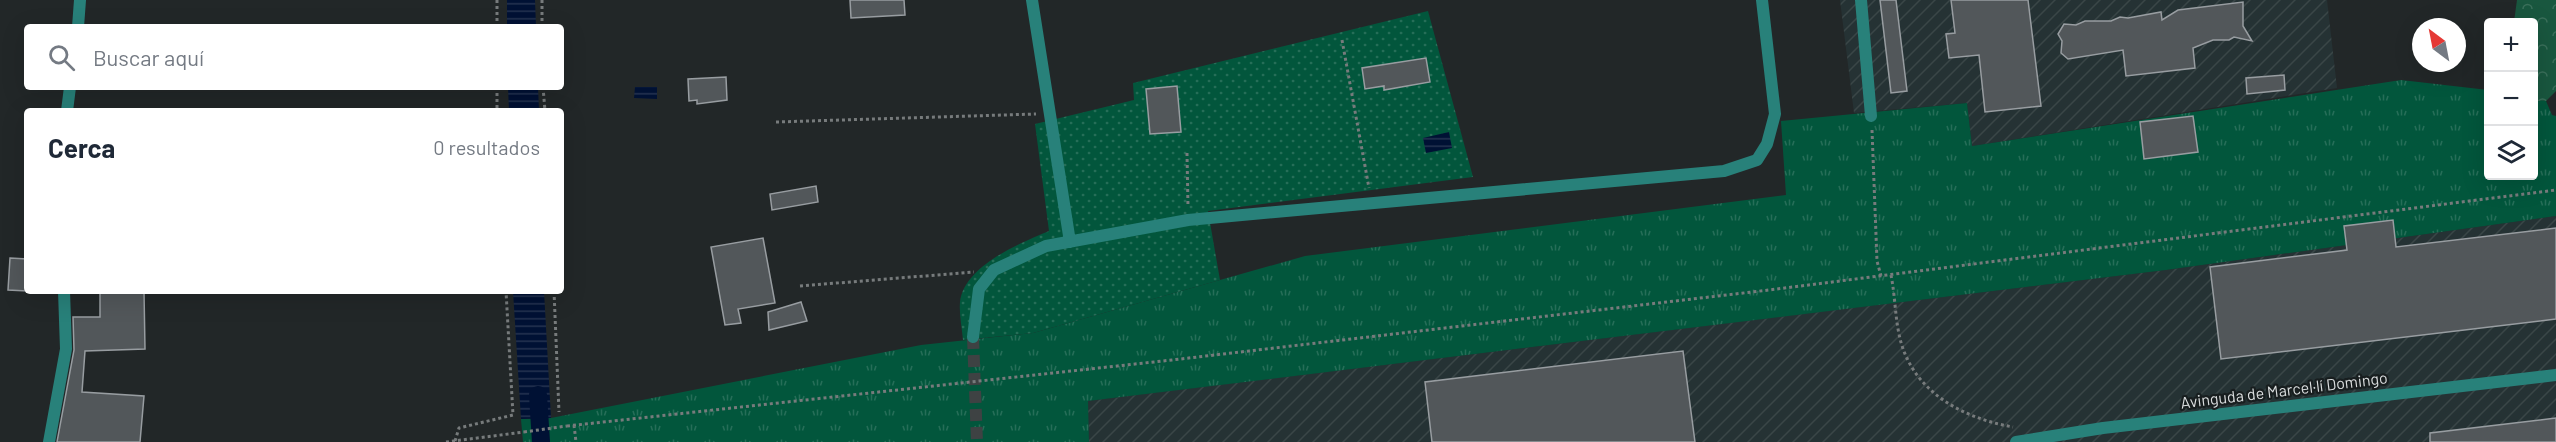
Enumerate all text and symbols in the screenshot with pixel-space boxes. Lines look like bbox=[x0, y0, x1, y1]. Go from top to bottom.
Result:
north arrow bbox=[2412, 18, 2466, 72]
map controls bbox=[2484, 18, 2538, 180]
button: + bbox=[2484, 18, 2538, 72]
search box bbox=[24, 24, 564, 90]
icon: search bbox=[45, 41, 78, 74]
text: Buscar aquí bbox=[93, 44, 204, 70]
button: − bbox=[2484, 72, 2538, 126]
button: layers bbox=[2484, 126, 2538, 180]
text: Cerca bbox=[48, 132, 115, 163]
text: 0 resultados bbox=[433, 135, 540, 159]
street label: Avinguda de Marcel·lí Domingo bbox=[2179, 367, 2389, 412]

